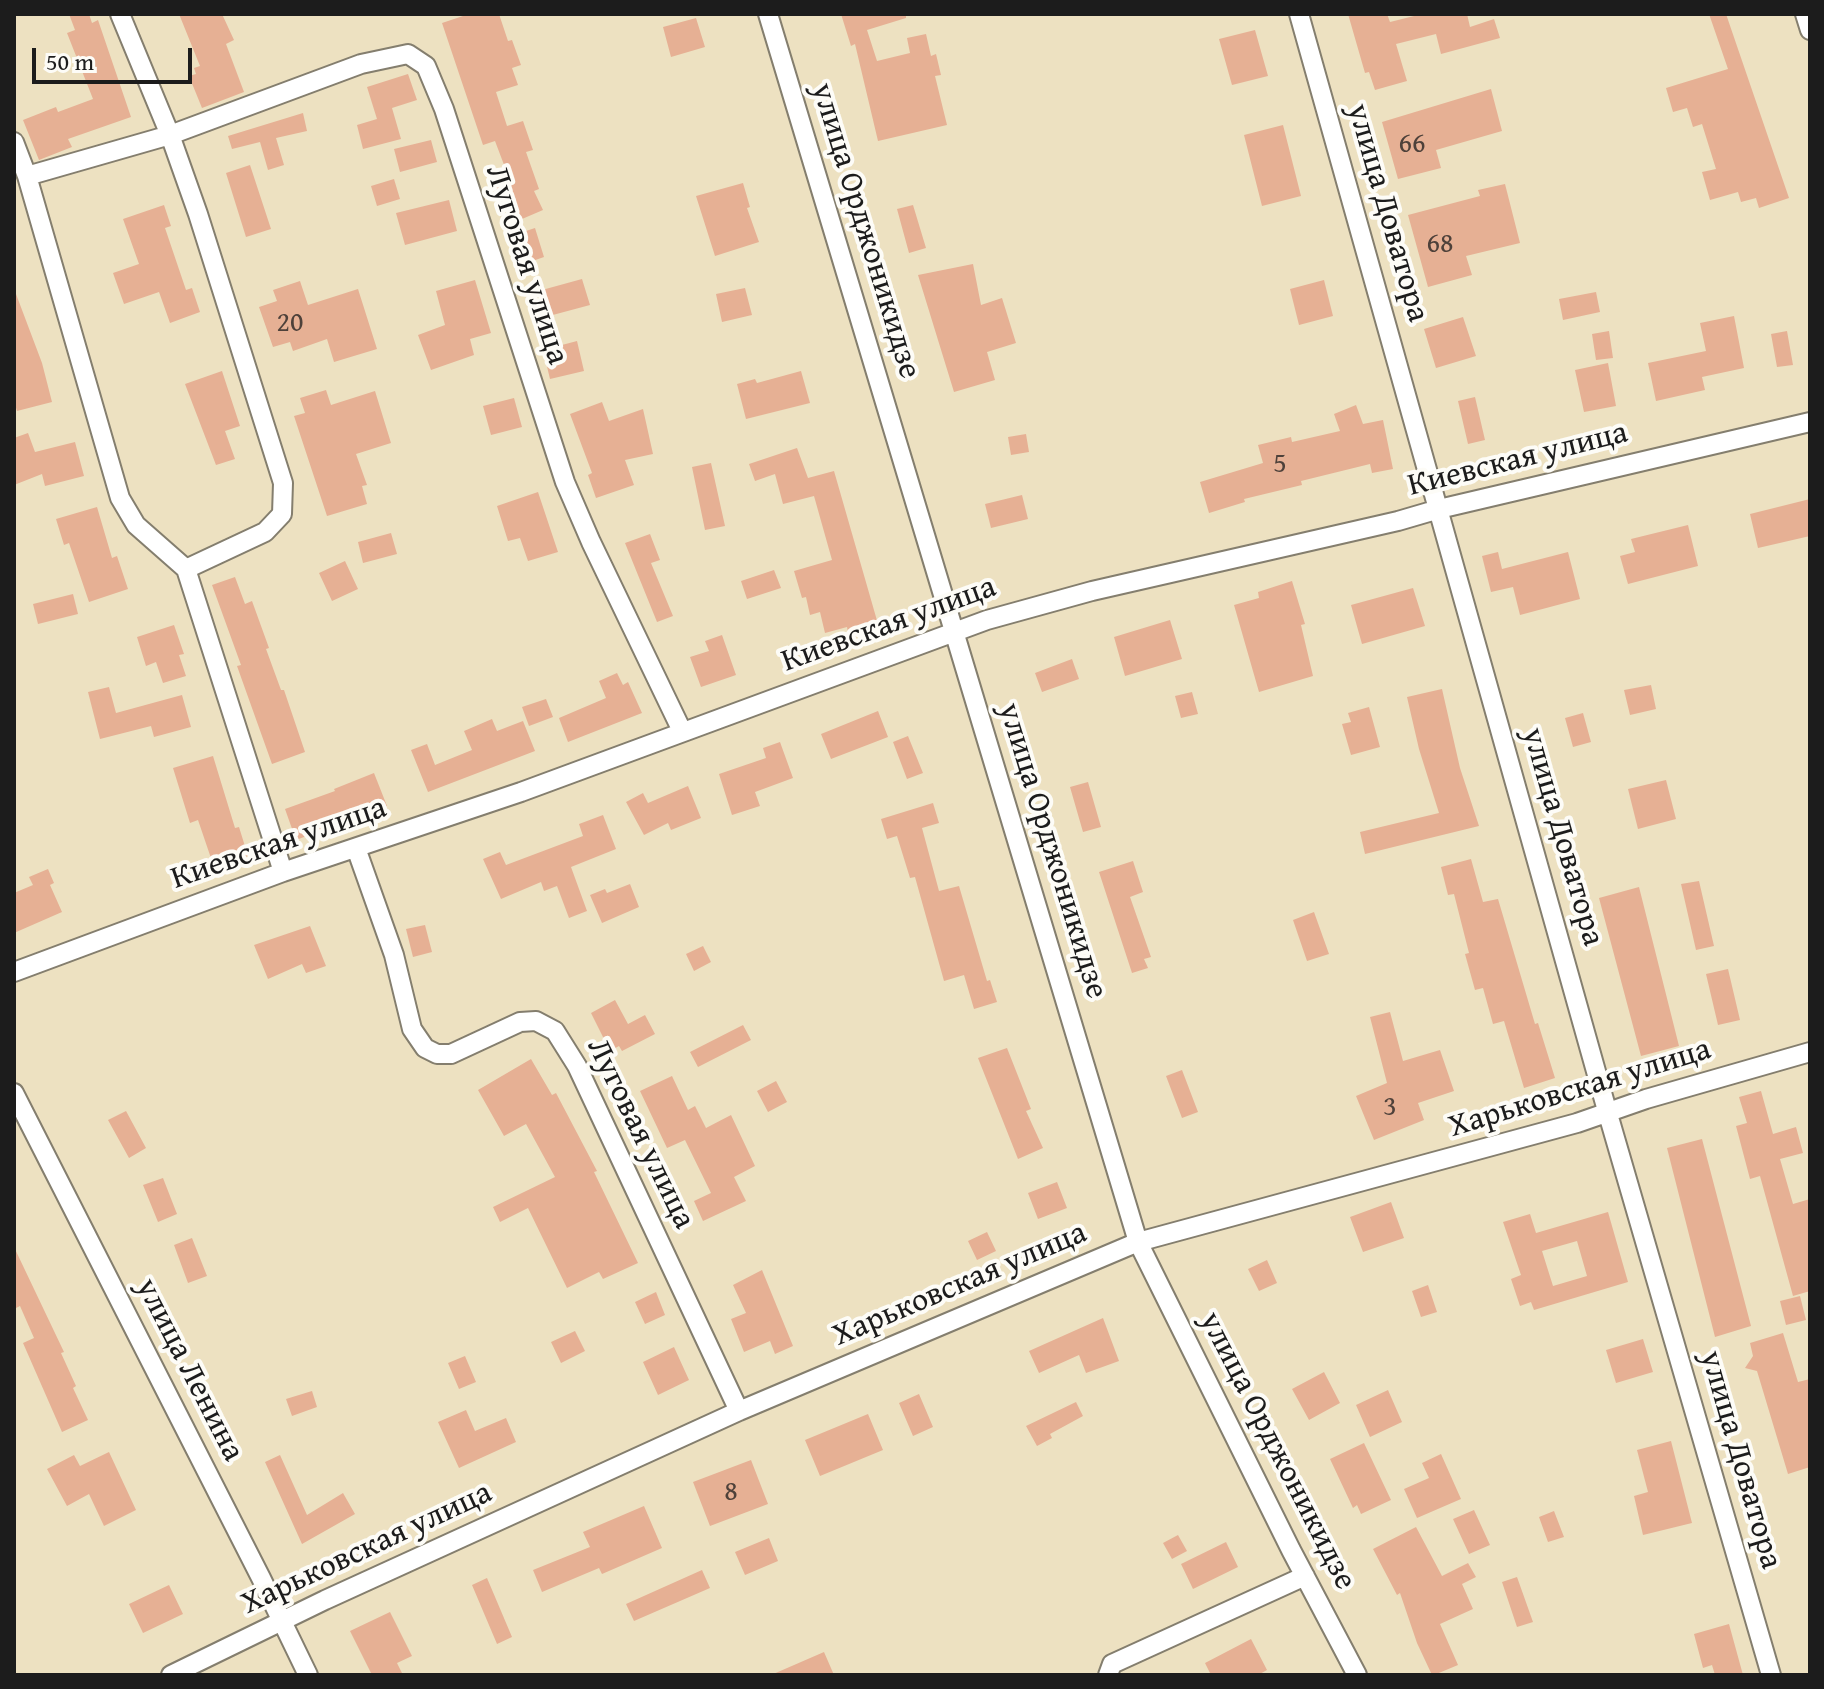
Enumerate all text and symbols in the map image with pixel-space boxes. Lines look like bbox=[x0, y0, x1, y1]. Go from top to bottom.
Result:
scale bar bbox=[36, 32, 196, 82]
text: 50 m bbox=[46, 44, 94, 79]
street label: улица Орджоникидзе bbox=[802, 79, 928, 383]
street label: улица Доватора bbox=[1337, 99, 1437, 327]
house number: 66 bbox=[1399, 128, 1425, 162]
street label: Луговая улица bbox=[476, 161, 576, 369]
house number: 68 bbox=[1427, 228, 1453, 262]
house number: 20 bbox=[277, 307, 303, 341]
street label: Киевская улица bbox=[1404, 414, 1632, 506]
house number: 5 bbox=[1273, 448, 1287, 482]
street label: Киевская улица bbox=[777, 568, 1001, 682]
street label: улица Орджоникидзе bbox=[989, 699, 1115, 1003]
street label: улица Доватора bbox=[1512, 723, 1612, 951]
street label: Киевская улица bbox=[166, 789, 392, 899]
street label: Харьковская улица bbox=[1444, 1031, 1716, 1147]
street label: Луговая улица bbox=[577, 1033, 703, 1235]
house number: 3 bbox=[1383, 1091, 1397, 1125]
street label: Харьковская улица bbox=[827, 1214, 1093, 1356]
street label: улица Ленина bbox=[126, 1272, 252, 1468]
street label: улица Орджоникидзе bbox=[1190, 1306, 1364, 1596]
street label: улица Доватора bbox=[1690, 1346, 1790, 1574]
street label: Харьковская улица bbox=[236, 1474, 498, 1624]
house number: 8 bbox=[724, 1476, 738, 1510]

